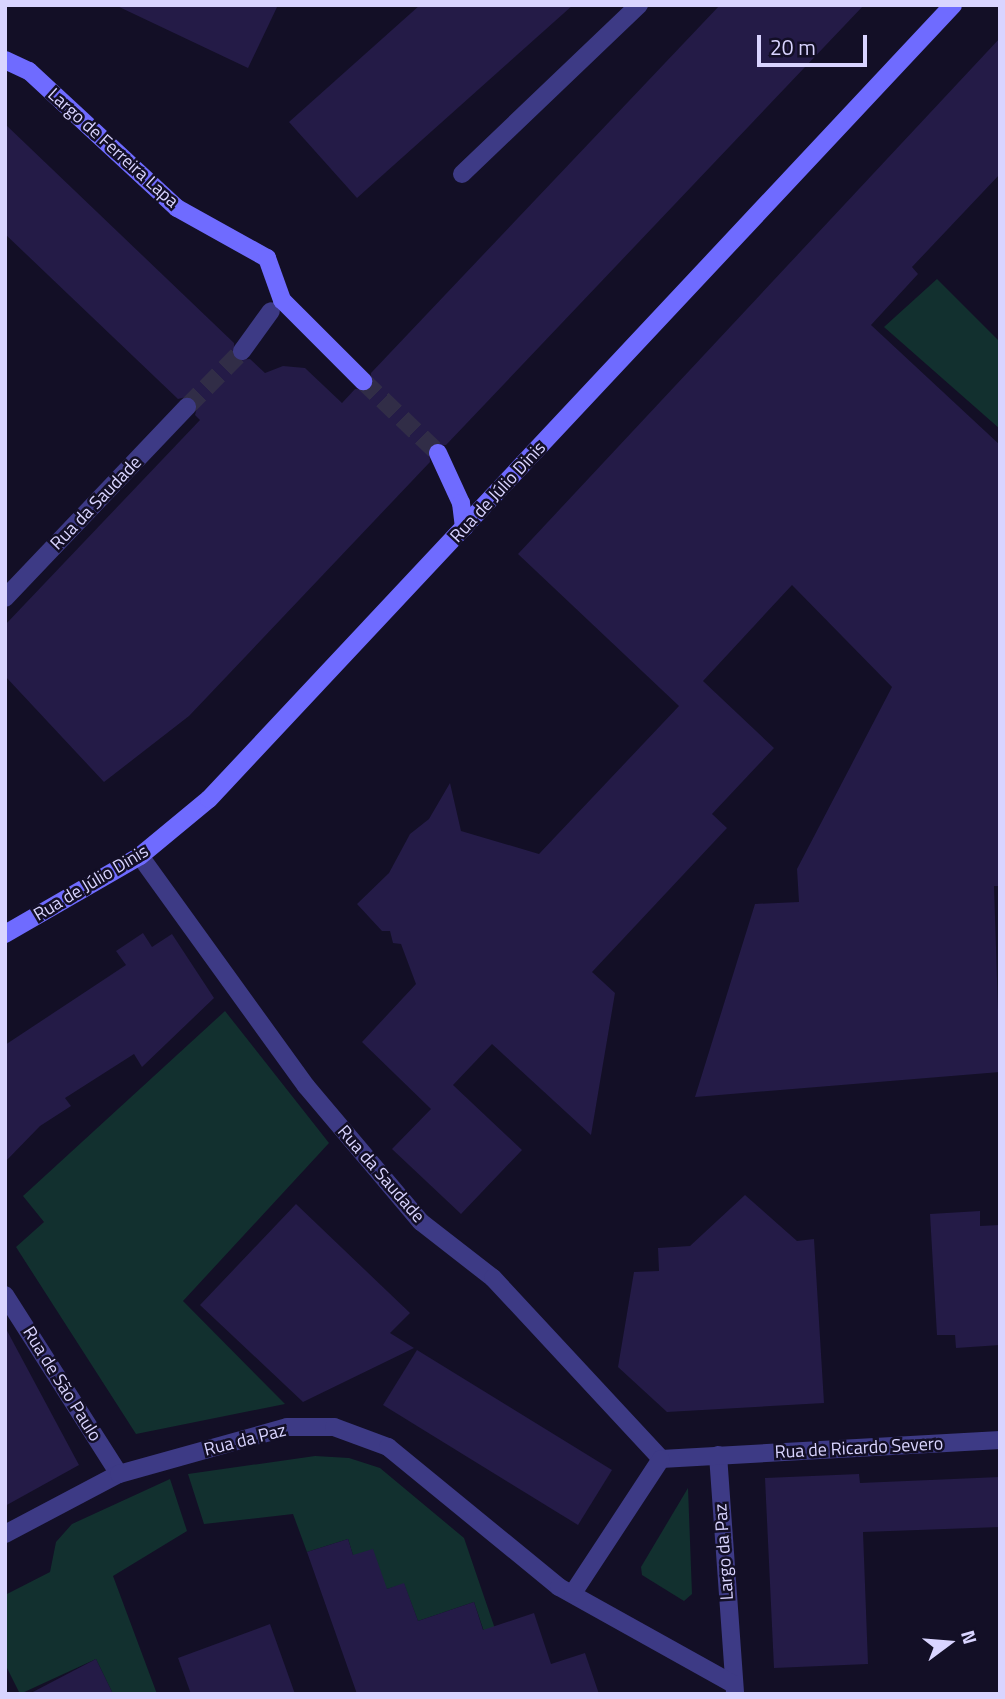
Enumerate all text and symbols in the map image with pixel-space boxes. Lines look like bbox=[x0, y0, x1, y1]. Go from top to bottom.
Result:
scale bar bbox=[760, 21, 870, 65]
text: 20 m bbox=[770, 31, 816, 63]
street label: Largo de Ferreira Lapa bbox=[43, 84, 183, 212]
street label: Rua de Júlio Dinis bbox=[446, 437, 550, 547]
street label: Rua da Saudade bbox=[46, 452, 146, 554]
street label: Rua de Júlio Dinis bbox=[30, 840, 152, 926]
street label: Rua da Saudade bbox=[333, 1121, 429, 1227]
street label: Rua de São Paulo bbox=[18, 1323, 106, 1445]
street label: Rua da Paz bbox=[202, 1419, 288, 1461]
street label: Rua de Ricardo Severo bbox=[774, 1433, 944, 1463]
street label: Largo da Paz bbox=[710, 1503, 738, 1601]
north arrow bbox=[914, 1608, 984, 1678]
text: N bbox=[954, 1627, 985, 1647]

